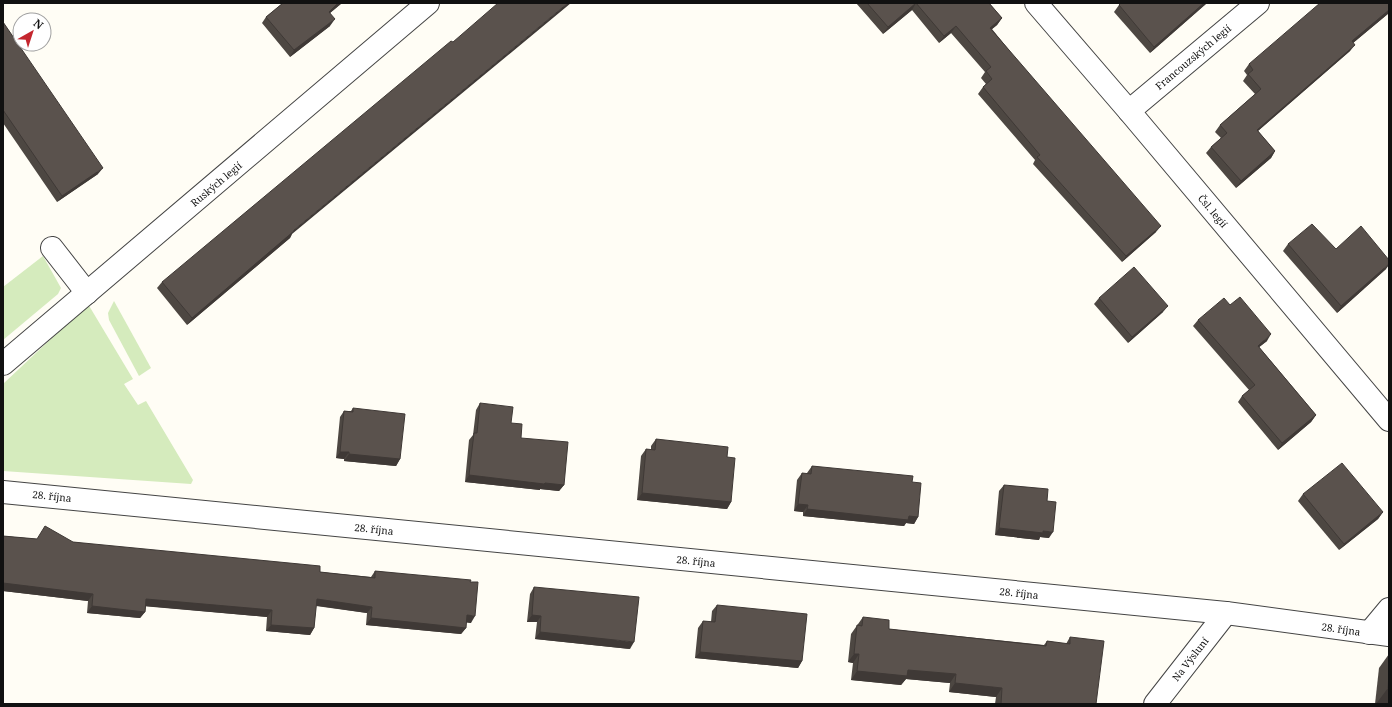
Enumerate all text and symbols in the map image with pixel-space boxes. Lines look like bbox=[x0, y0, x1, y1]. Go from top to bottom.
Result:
north arrow bbox=[12, 12, 52, 52]
text: N bbox=[31, 15, 47, 33]
street label: Francouzských legií bbox=[1152, 21, 1234, 93]
street label: Ruských legií bbox=[187, 158, 245, 210]
street label: Čsl. legií bbox=[1195, 192, 1231, 231]
street label: 28. října bbox=[32, 487, 73, 505]
street label: 28. října bbox=[354, 520, 395, 538]
street label: 28. října bbox=[676, 552, 717, 570]
street label: 28. října bbox=[999, 584, 1040, 602]
street label: 28. října bbox=[1321, 619, 1362, 639]
street label: Na Výsluní bbox=[1169, 634, 1212, 684]

